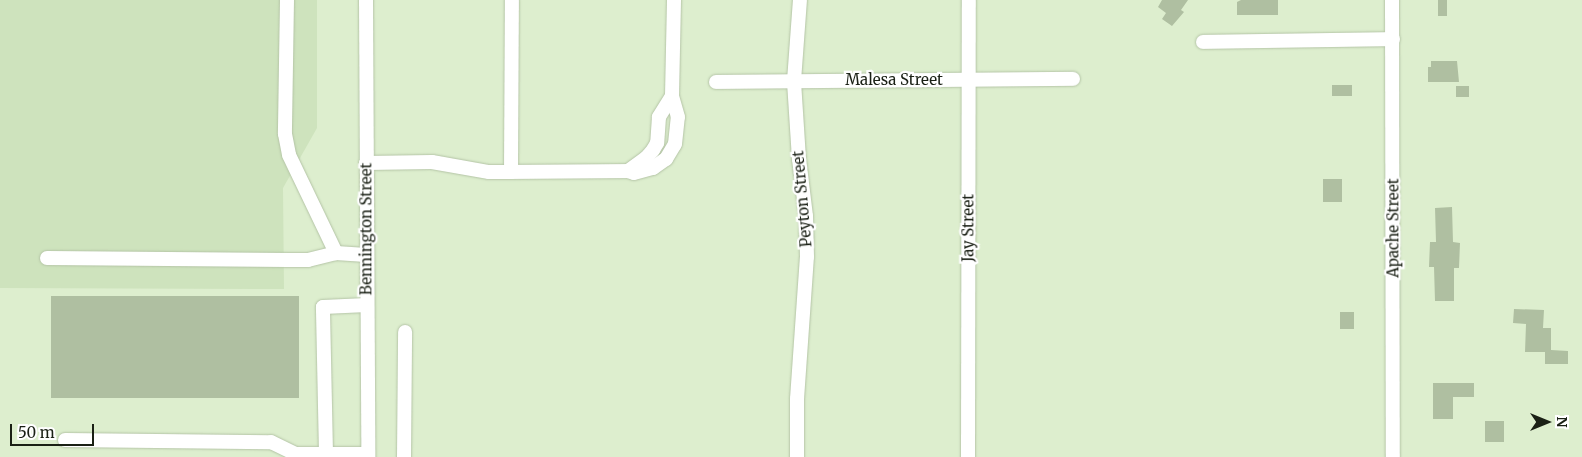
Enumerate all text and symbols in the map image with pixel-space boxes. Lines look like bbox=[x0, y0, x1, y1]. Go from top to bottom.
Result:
street label: Malesa Street bbox=[845, 71, 943, 89]
street label: Peyton Street bbox=[789, 150, 815, 248]
street label: Bennington Street bbox=[357, 163, 375, 295]
street label: Apache Street bbox=[1384, 178, 1402, 278]
street label: Jay Street bbox=[959, 194, 977, 262]
north arrow bbox=[1522, 397, 1572, 447]
scale bar bbox=[12, 414, 96, 446]
text: N bbox=[1553, 416, 1571, 428]
text: 50 m bbox=[18, 423, 55, 442]

